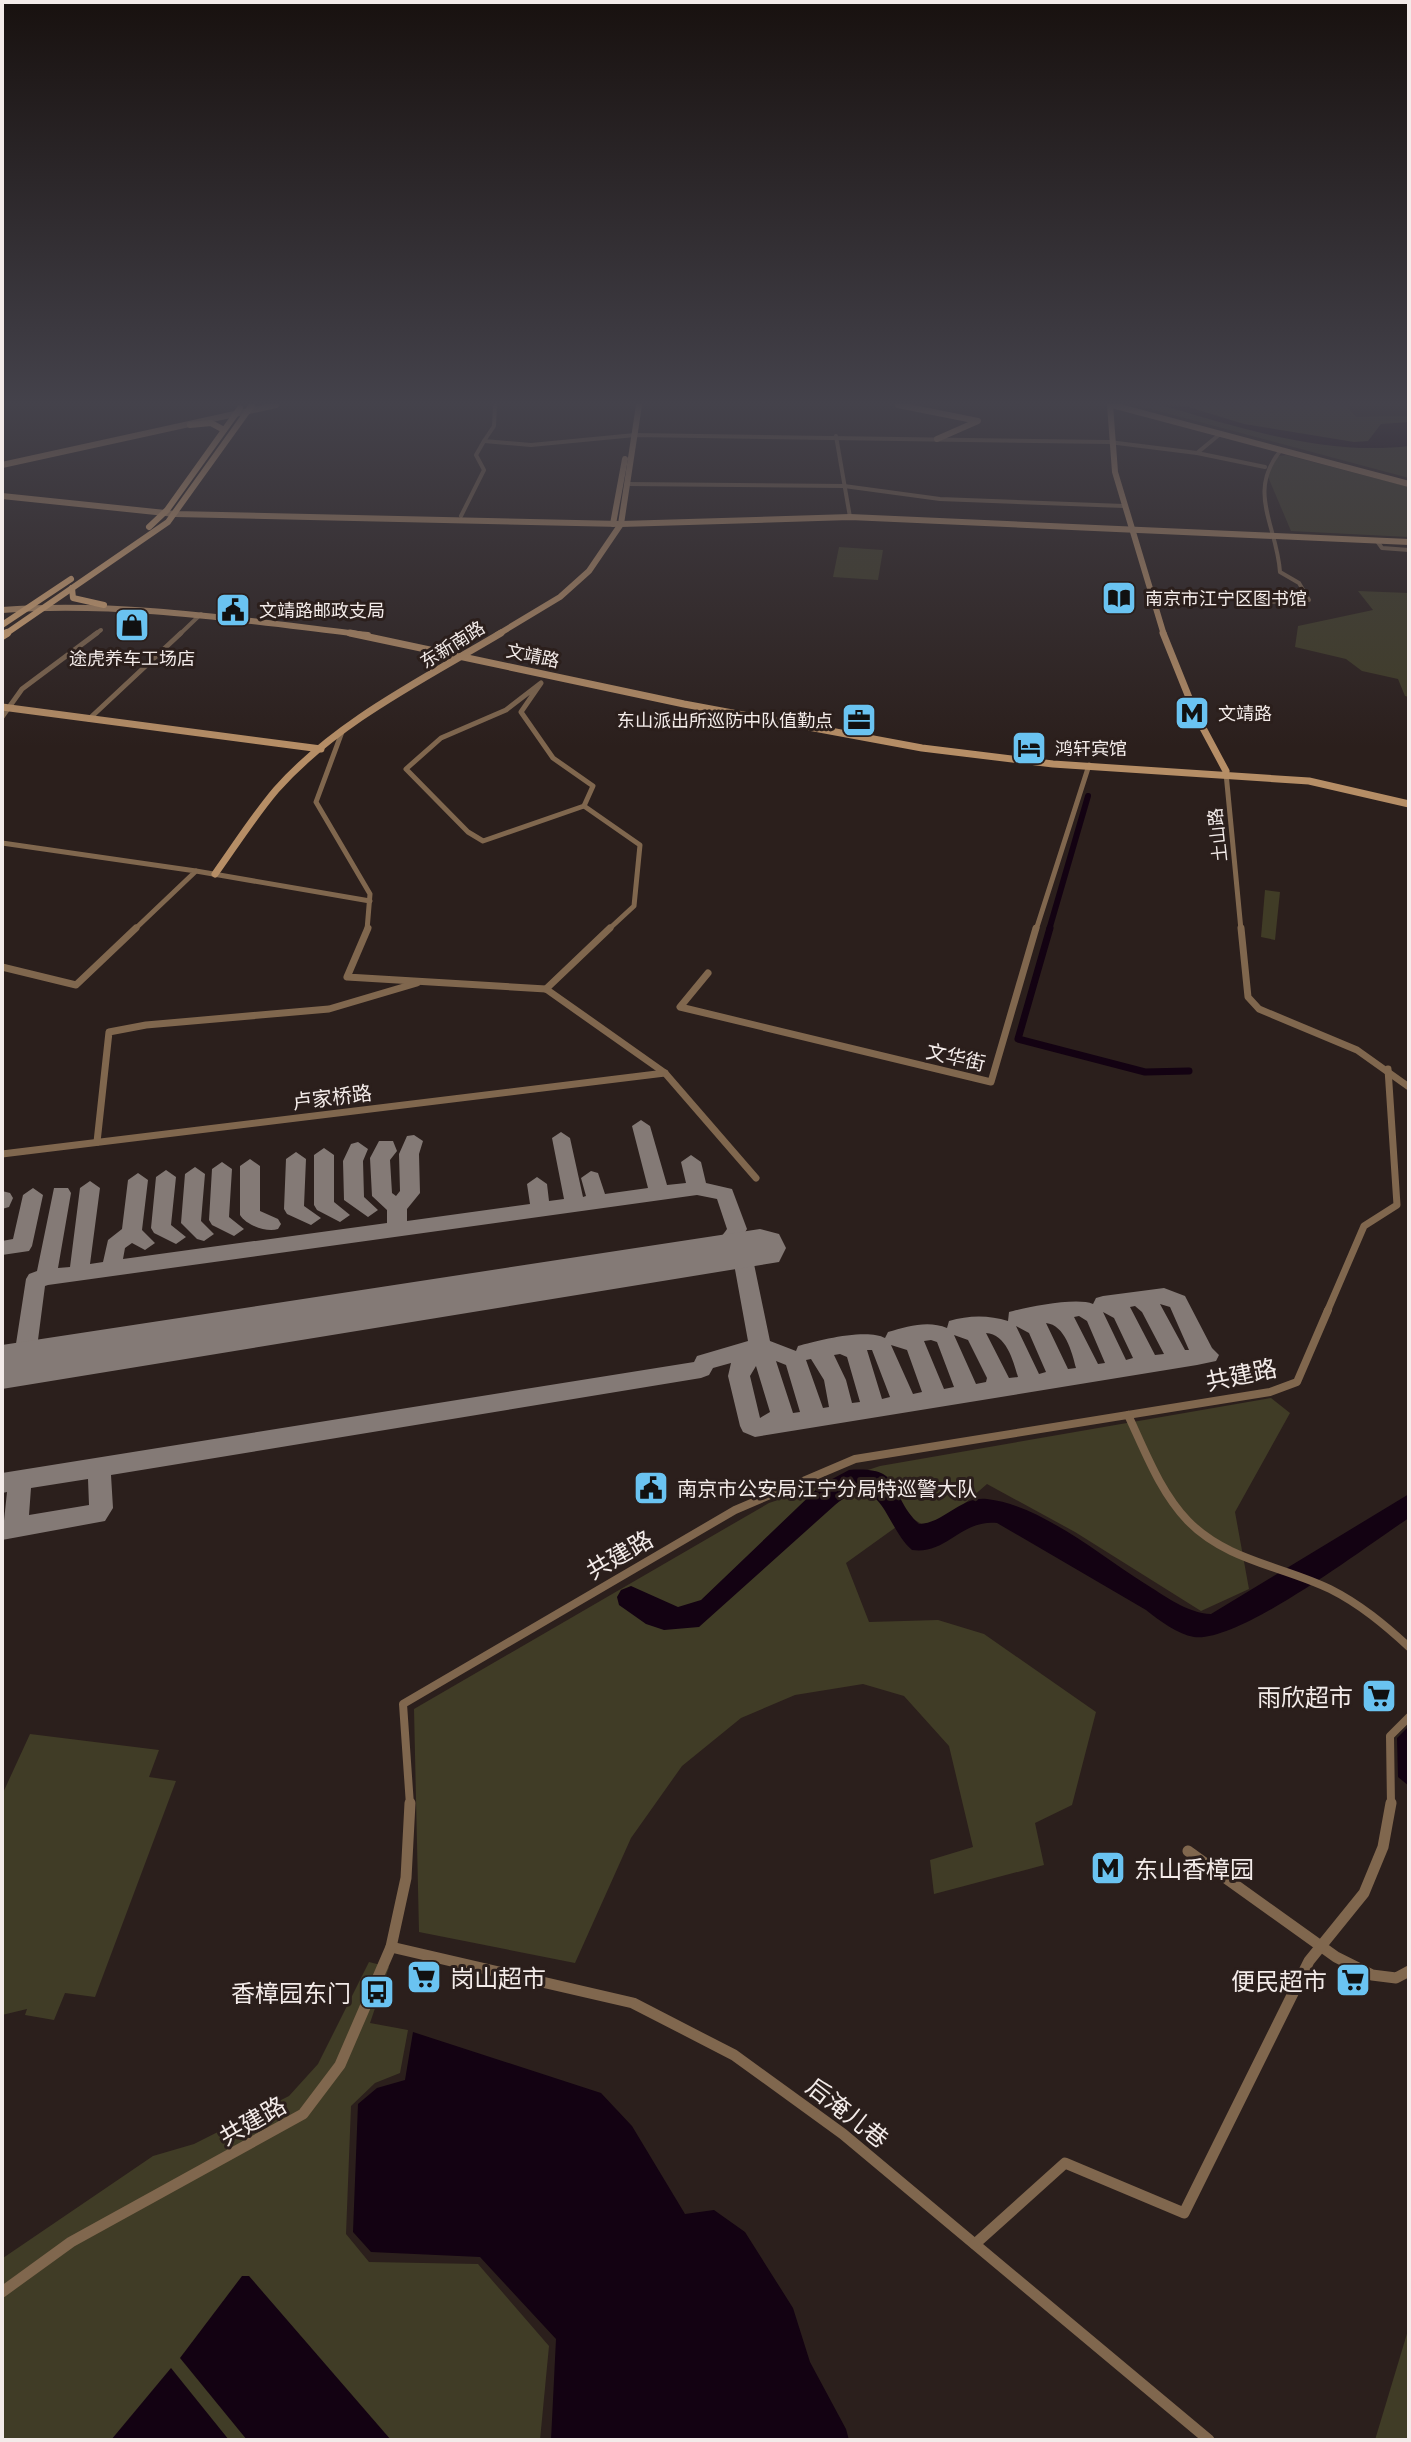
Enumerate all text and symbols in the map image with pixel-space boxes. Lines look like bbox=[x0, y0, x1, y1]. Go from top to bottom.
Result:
library icon: 南京市江宁区图书馆 bbox=[1100, 579, 1138, 617]
place label: 南京市江宁区图书馆 bbox=[1145, 586, 1307, 610]
public building icon: 文靖路邮政支局 bbox=[214, 591, 252, 629]
place label: 文靖路邮政支局 bbox=[259, 598, 385, 622]
shop icon: 途虎养车工场店 bbox=[113, 606, 151, 644]
street label: 东新南路 bbox=[415, 615, 489, 673]
street label: 文靖路 bbox=[504, 638, 562, 672]
place label: 途虎养车工场店 bbox=[69, 646, 195, 670]
metro station icon: 文靖路 bbox=[1173, 694, 1211, 732]
office icon: 东山派出所巡防中队值勤点 bbox=[840, 701, 878, 739]
place label: 文靖路 bbox=[1218, 701, 1272, 725]
place label: 东山派出所巡防中队值勤点 bbox=[617, 708, 833, 732]
hotel icon: 鸿轩宾馆 bbox=[1010, 729, 1048, 767]
place label: 鸿轩宾馆 bbox=[1055, 736, 1127, 760]
street label: 土山路 bbox=[1202, 807, 1232, 863]
street label: 文华街 bbox=[924, 1037, 988, 1077]
street label: 卢家桥路 bbox=[291, 1079, 373, 1115]
street label: 共建路 bbox=[1202, 1350, 1280, 1398]
public building icon: 南京市公安局江宁分局特巡警大队 bbox=[632, 1469, 670, 1507]
place label: 南京市公安局江宁分局特巡警大队 bbox=[677, 1475, 977, 1502]
street label: 共建路 bbox=[580, 1522, 658, 1586]
supermarket icon: 雨欣超市 bbox=[1360, 1677, 1398, 1715]
place label: 雨欣超市 bbox=[1257, 1680, 1353, 1713]
metro station icon: 东山香樟园 bbox=[1089, 1849, 1127, 1887]
place label: 东山香樟园 bbox=[1134, 1852, 1254, 1885]
supermarket icon: 岗山超市 bbox=[405, 1958, 443, 1996]
place label: 岗山超市 bbox=[450, 1961, 546, 1994]
supermarket icon: 便民超市 bbox=[1334, 1961, 1372, 1999]
place label: 便民超市 bbox=[1231, 1964, 1327, 1997]
bus stop icon: 香樟园东门 bbox=[358, 1973, 396, 2011]
place label: 香樟园东门 bbox=[231, 1976, 351, 2009]
street label: 后淹儿巷 bbox=[800, 2069, 896, 2155]
street label: 共建路 bbox=[213, 2088, 291, 2152]

